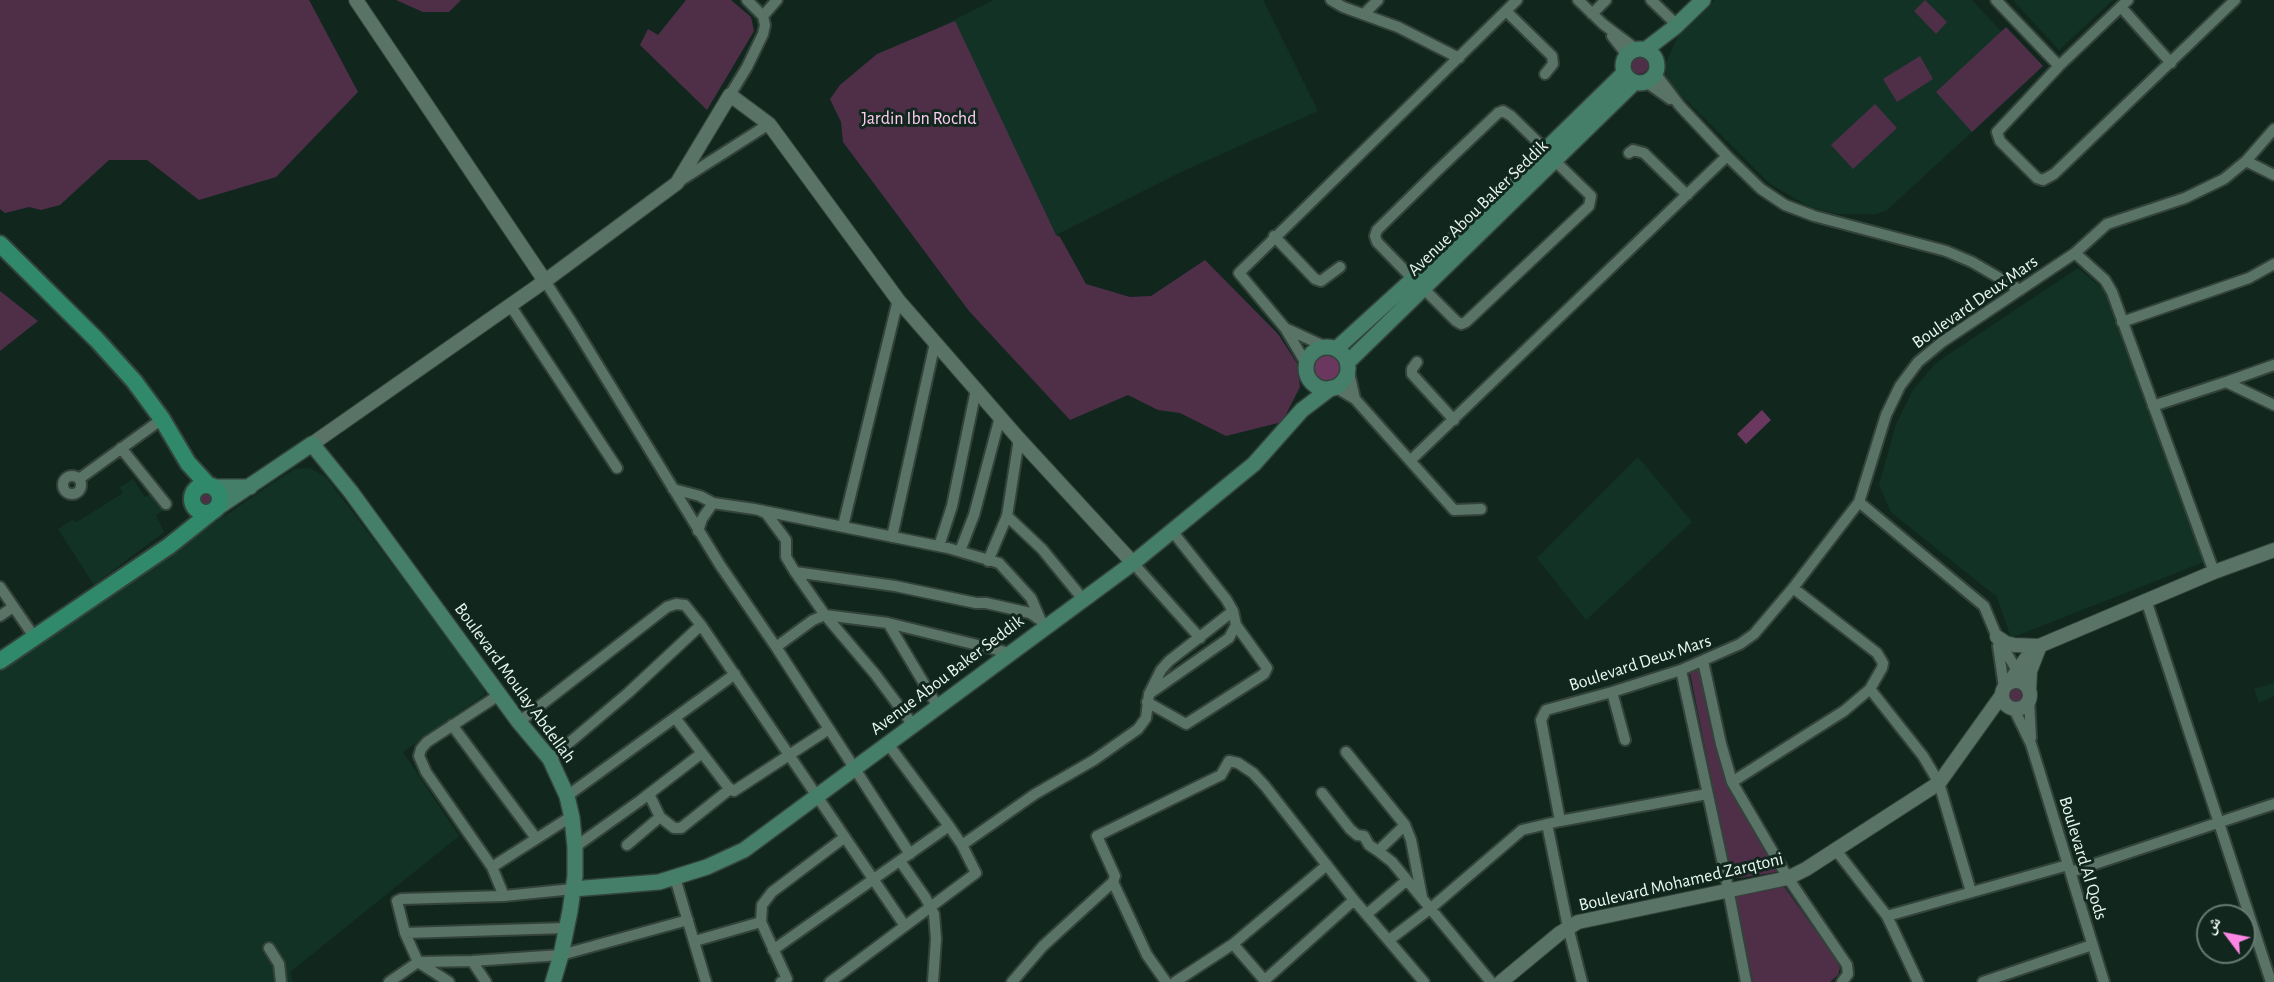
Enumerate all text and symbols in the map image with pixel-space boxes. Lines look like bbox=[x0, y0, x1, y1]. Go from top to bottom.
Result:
park label: Jardin Ibn Rochd bbox=[861, 108, 977, 130]
street label: Avenue Abou Baker Seddik bbox=[1403, 135, 1553, 281]
street label: Boulevard Deux Mars bbox=[1908, 251, 2042, 353]
street label: Boulevard Moulay Abdellah bbox=[450, 599, 580, 767]
street label: Avenue Abou Baker Seddik bbox=[866, 610, 1028, 740]
street label: Boulevard Deux Mars bbox=[1566, 630, 1714, 696]
street label: Boulevard Al Qods bbox=[2054, 794, 2112, 922]
street label: Boulevard Mohamed Zarqtoni bbox=[1577, 848, 1785, 916]
north arrow bbox=[2196, 904, 2256, 964]
text: ش bbox=[2201, 914, 2224, 937]

